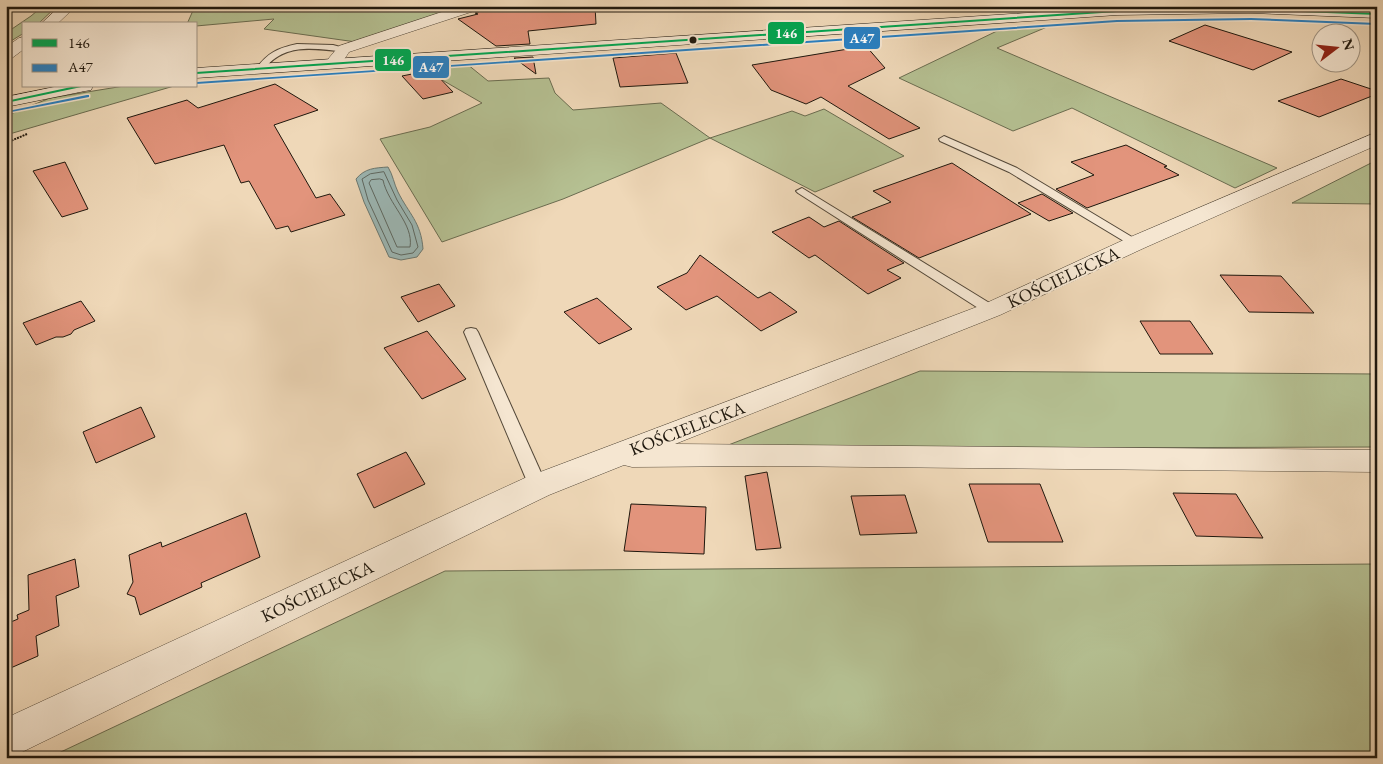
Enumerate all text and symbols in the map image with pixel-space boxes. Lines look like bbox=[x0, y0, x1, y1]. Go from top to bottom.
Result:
line badge: 146 bbox=[767, 21, 805, 45]
legend bbox=[22, 22, 198, 88]
north arrow bbox=[1310, 22, 1360, 72]
text: 146 bbox=[775, 24, 798, 42]
line badge: A47 bbox=[843, 26, 881, 50]
text: A47 bbox=[849, 29, 875, 47]
text: 146 bbox=[68, 33, 90, 52]
unlabelled marker bbox=[688, 35, 698, 45]
text: N bbox=[1338, 36, 1359, 53]
line badge: 146 bbox=[374, 48, 412, 72]
text: 146 bbox=[382, 51, 405, 69]
line badge: A47 bbox=[412, 55, 450, 79]
text: A47 bbox=[67, 57, 94, 76]
text: A47 bbox=[418, 58, 444, 76]
street label: KOŚCIELECKA bbox=[1003, 241, 1123, 313]
street label: KOŚCIELECKA bbox=[626, 395, 748, 461]
street label: KOŚCIELECKA bbox=[257, 555, 377, 627]

